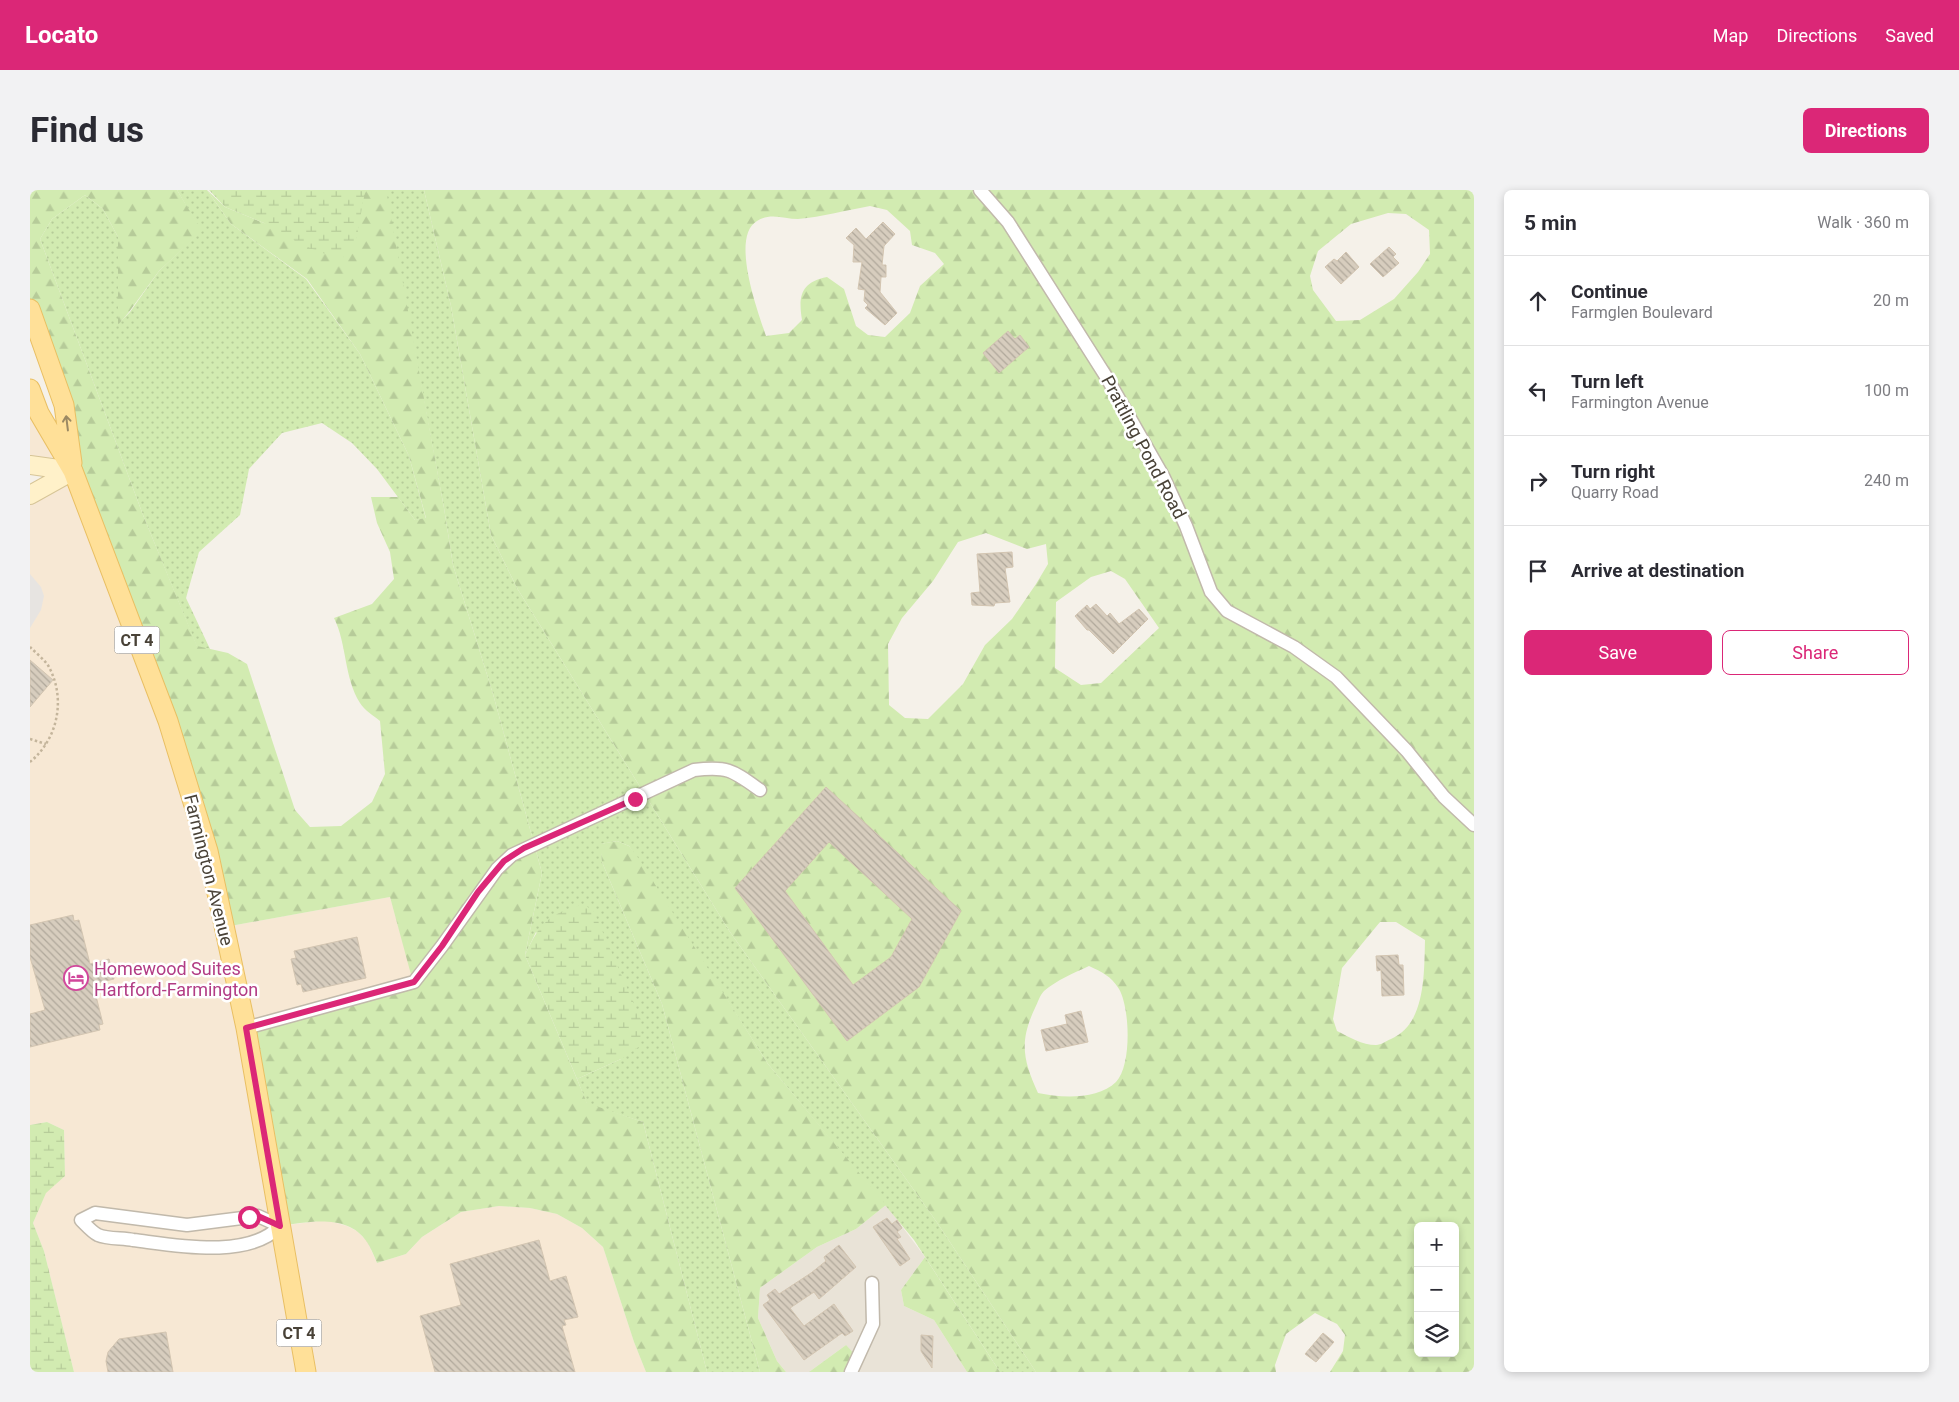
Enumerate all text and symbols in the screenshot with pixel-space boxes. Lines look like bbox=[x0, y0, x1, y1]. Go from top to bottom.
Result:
text: Locato bbox=[25, 21, 98, 49]
text: Map bbox=[1713, 25, 1748, 46]
text: Directions bbox=[1776, 25, 1857, 46]
text: Saved bbox=[1885, 25, 1934, 46]
button: Directions bbox=[1803, 108, 1929, 153]
text: Find us bbox=[30, 110, 144, 151]
text: 5 min bbox=[1524, 211, 1577, 235]
text: Walk · 360 m bbox=[1817, 213, 1909, 232]
text: Continue bbox=[1571, 280, 1648, 303]
icon: ahead bbox=[1524, 287, 1552, 315]
text: 20 m bbox=[1873, 291, 1909, 310]
text: Farmglen Boulevard bbox=[1571, 303, 1713, 322]
text: Turn left bbox=[1571, 370, 1644, 393]
street label: Prattling Pond Road bbox=[1097, 372, 1191, 522]
icon: left bbox=[1524, 377, 1552, 405]
text: 100 m bbox=[1864, 381, 1909, 400]
text: Farmington Avenue bbox=[1571, 393, 1709, 412]
one-way arrow bbox=[62, 415, 72, 431]
text: Turn right bbox=[1571, 460, 1655, 483]
icon: right bbox=[1524, 467, 1552, 495]
text: 240 m bbox=[1864, 471, 1909, 490]
text: Quarry Road bbox=[1571, 483, 1659, 502]
icon: arrive bbox=[1524, 557, 1552, 585]
text: Arrive at destination bbox=[1571, 559, 1744, 582]
road number: CT 4 bbox=[114, 626, 160, 654]
button: Save bbox=[1524, 630, 1712, 675]
button: Share bbox=[1722, 630, 1909, 675]
route end bbox=[624, 788, 647, 811]
street label: Farmington Avenue bbox=[180, 792, 238, 948]
place label: Homewood Suites Hartford-Farmington bbox=[94, 958, 258, 1000]
hotel icon: Homewood Suites Hartford-Farmington bbox=[63, 965, 89, 991]
route start bbox=[238, 1206, 261, 1229]
map controls bbox=[1414, 1222, 1459, 1357]
button: + bbox=[1414, 1222, 1459, 1267]
button: − bbox=[1414, 1267, 1459, 1312]
button: layers bbox=[1414, 1312, 1459, 1357]
road number: CT 4 bbox=[276, 1320, 322, 1346]

